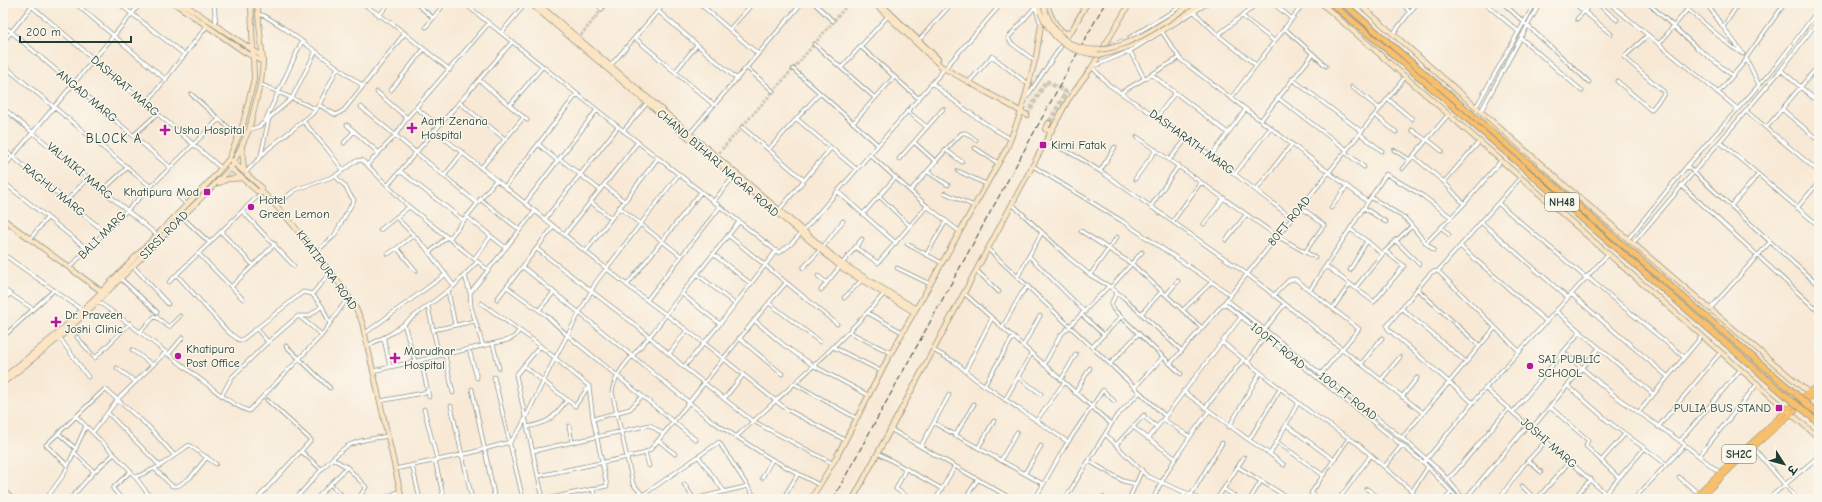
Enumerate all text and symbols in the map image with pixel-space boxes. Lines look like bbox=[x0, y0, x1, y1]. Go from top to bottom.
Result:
scale bar bbox=[20, 18, 131, 44]
text: 200 m bbox=[26, 25, 61, 39]
street label: DASHRAT MARG bbox=[88, 52, 162, 120]
street label: ANGAD MARG bbox=[54, 67, 120, 126]
street label: CHAND BIHARI NAGAR ROAD bbox=[654, 106, 782, 220]
street label: DASHARATH MARG bbox=[1147, 106, 1238, 178]
place label: Aarti Zenana Hospital bbox=[421, 114, 488, 142]
marker: Aarti Zenana Hospital bbox=[406, 122, 418, 134]
place label: Usha Hospital bbox=[174, 123, 245, 137]
marker: Usha Hospital bbox=[159, 124, 171, 136]
district label: BLOCK A bbox=[86, 131, 142, 146]
place label: Kirni Fatak bbox=[1051, 138, 1106, 152]
street label: VALMIKI MARG bbox=[44, 139, 116, 203]
marker: Kirni Fatak bbox=[1038, 140, 1048, 150]
street label: RAGHU MARG bbox=[20, 161, 88, 220]
place label: Khatipura Mod bbox=[123, 185, 199, 199]
marker: Khatipura Mod bbox=[202, 187, 212, 197]
place label: Hotel Green Lemon bbox=[259, 193, 330, 221]
street label: 80FT ROAD bbox=[1265, 193, 1313, 249]
road number: NH48 bbox=[1545, 193, 1579, 211]
marker: Hotel Green Lemon bbox=[246, 202, 256, 212]
street label: BALI MARG bbox=[75, 208, 129, 262]
street label: SIRSI ROAD bbox=[137, 208, 191, 262]
street label: KHATIPURA ROAD bbox=[293, 227, 361, 313]
place label: Dr. Praveen Joshi Clinic bbox=[65, 308, 123, 336]
marker: Dr. Praveen Joshi Clinic bbox=[50, 316, 62, 328]
street label: 100FT ROAD bbox=[1248, 320, 1308, 372]
place label: Khatipura Post Office bbox=[186, 342, 240, 370]
place label: Marudhar Hospital bbox=[404, 344, 455, 372]
marker: Khatipura Post Office bbox=[173, 351, 183, 361]
marker: Marudhar Hospital bbox=[389, 352, 401, 364]
place label: SAI PUBLIC SCHOOL bbox=[1538, 352, 1601, 380]
marker: SAI PUBLIC SCHOOL bbox=[1525, 361, 1535, 371]
street label: 100 FT ROAD bbox=[1316, 369, 1380, 423]
place label: PULIA BUS STAND bbox=[1674, 401, 1771, 415]
marker: PULIA BUS STAND bbox=[1774, 403, 1784, 413]
street label: JOSHI MARG bbox=[1518, 415, 1580, 472]
north arrow bbox=[1764, 444, 1804, 484]
road number: SH2C bbox=[1722, 445, 1756, 463]
text: उ bbox=[1783, 462, 1800, 478]

